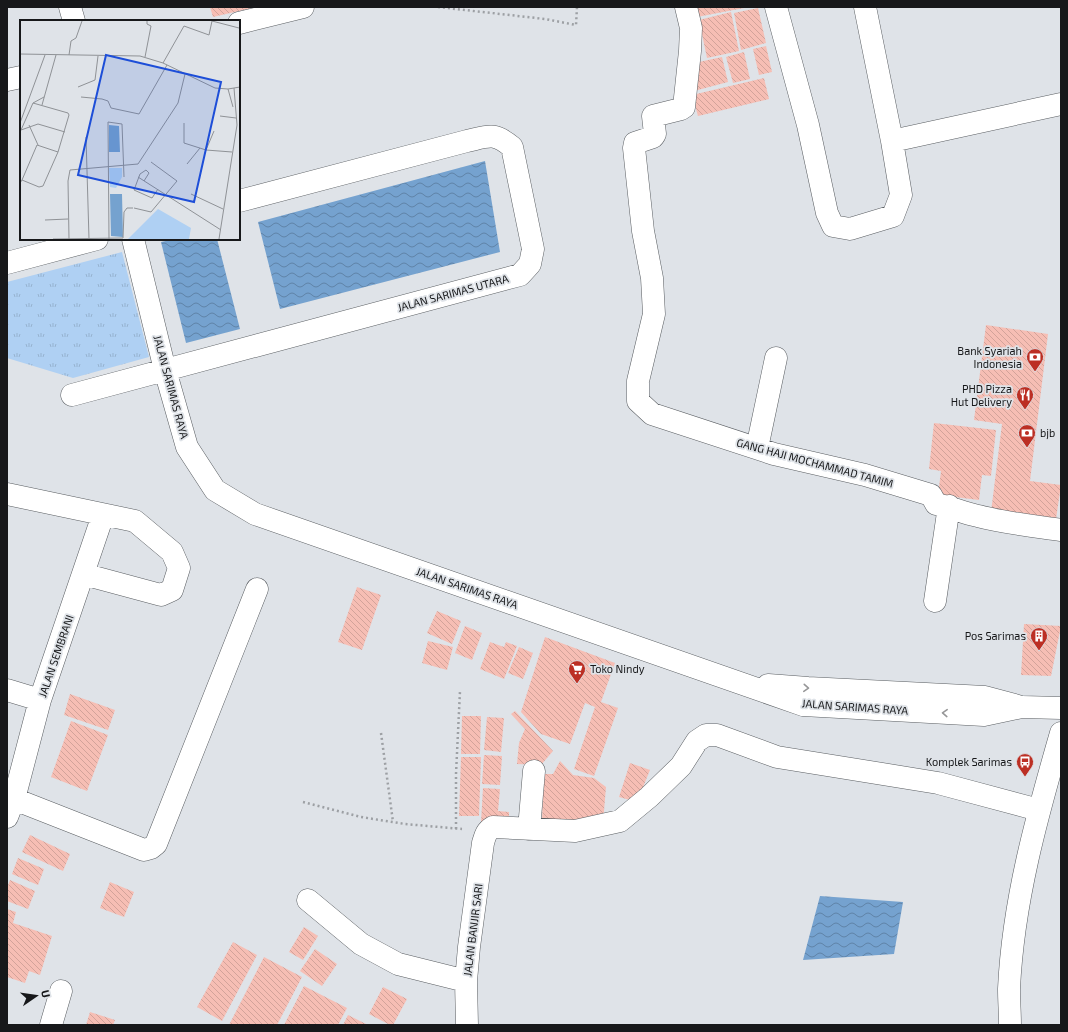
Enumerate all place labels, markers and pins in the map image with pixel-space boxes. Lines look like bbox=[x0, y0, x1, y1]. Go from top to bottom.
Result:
place label: Bank Syariah Indonesia bbox=[957, 344, 1022, 370]
bank icon: Bank Syariah Indonesia bbox=[1025, 347, 1045, 372]
place label: PHD Pizza Hut Delivery bbox=[951, 382, 1012, 408]
restaurant icon: PHD Pizza Hut Delivery bbox=[1015, 385, 1035, 410]
bank icon: bjb bbox=[1017, 423, 1037, 448]
place label: bjb bbox=[1040, 426, 1055, 440]
building icon: Pos Sarimas bbox=[1029, 626, 1049, 651]
place label: Pos Sarimas bbox=[965, 629, 1026, 642]
supermarket icon: Toko Nindy bbox=[567, 659, 587, 684]
place label: Toko Nindy bbox=[590, 662, 645, 675]
bus stop icon: Komplek Sarimas bbox=[1015, 752, 1035, 777]
place label: Komplek Sarimas bbox=[926, 755, 1012, 768]

